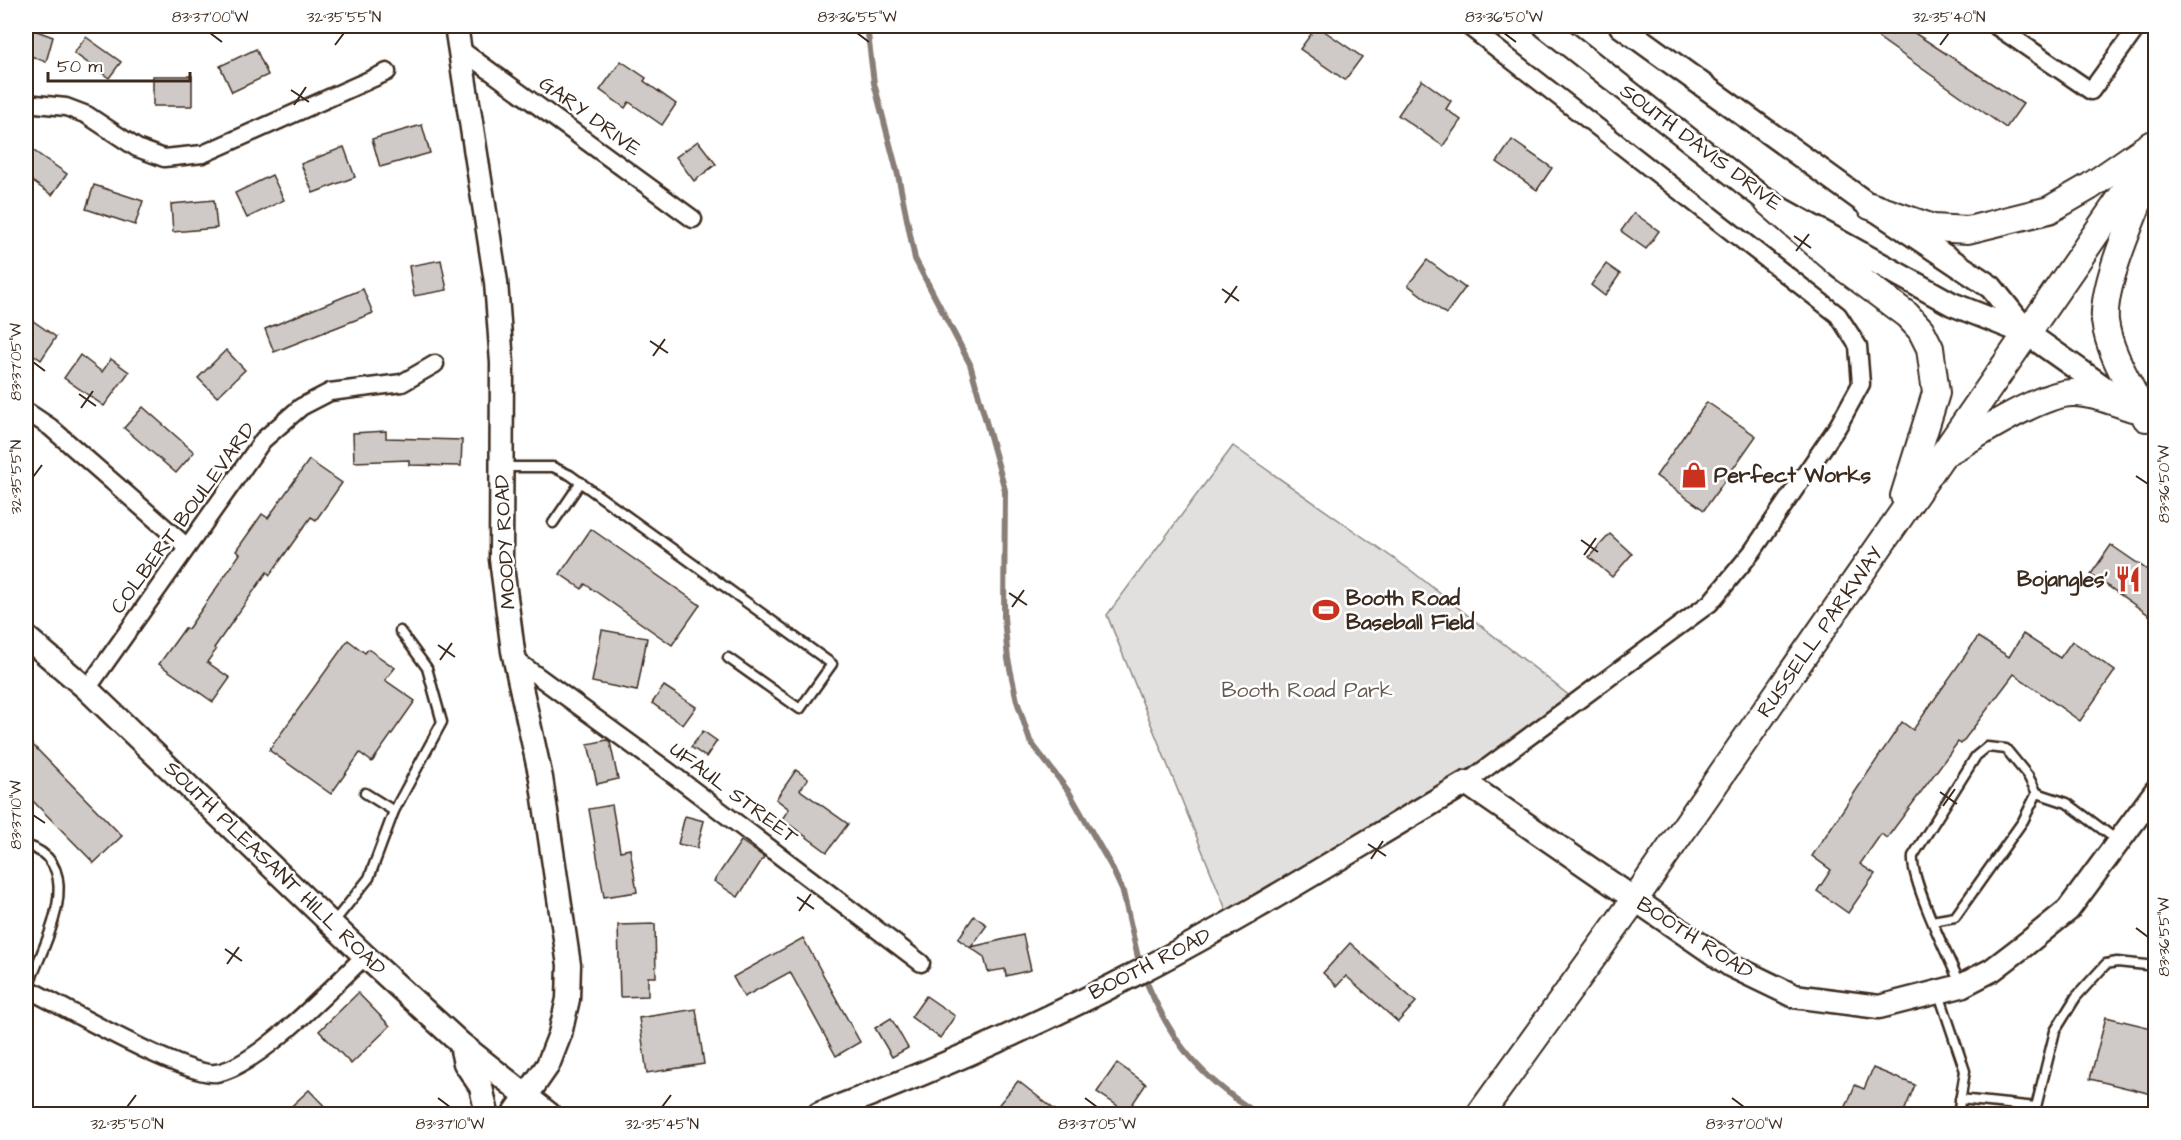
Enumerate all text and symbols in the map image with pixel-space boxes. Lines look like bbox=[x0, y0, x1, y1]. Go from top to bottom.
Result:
text: 83°37'00"W bbox=[172, 7, 248, 28]
text: 32°35'55"N bbox=[307, 7, 381, 28]
text: 83°36'55"W bbox=[817, 7, 897, 28]
text: 83°36'50"W bbox=[1465, 7, 1543, 28]
text: 32°35'40"N bbox=[1913, 7, 1985, 28]
scale bar bbox=[48, 45, 190, 83]
text: 50 m bbox=[57, 54, 102, 79]
street label: GARY DRIVE bbox=[533, 69, 648, 163]
street label: SOUTH DAVIS DRIVE bbox=[1614, 76, 1789, 218]
text: 83°37'05"W bbox=[6, 323, 27, 401]
street label: COLBERT BOULEVARD bbox=[104, 416, 263, 620]
text: 32°35'55"N bbox=[6, 440, 27, 514]
text: 83°36'50"W bbox=[2154, 445, 2175, 523]
shop icon: Perfect Works bbox=[1679, 460, 1709, 490]
place label: Perfect Works bbox=[1714, 461, 1871, 490]
street label: MOODY ROAD bbox=[487, 474, 523, 610]
street label: RUSSELL PARKWAY bbox=[1750, 541, 1890, 723]
restaurant icon: Bojangles' bbox=[2113, 564, 2143, 594]
place label: Bojangles' bbox=[2017, 565, 2109, 596]
place label: Booth Road Baseball Field bbox=[1346, 584, 1474, 637]
sports icon: Booth Road Baseball Field bbox=[1311, 595, 1341, 625]
park label: Booth Road Park bbox=[1221, 676, 1393, 705]
street label: UFAUL STREET bbox=[664, 735, 805, 851]
street label: SOUTH PLEASANT HILL ROAD bbox=[158, 754, 393, 982]
text: 83°37'10"W bbox=[6, 781, 27, 849]
street label: BOOTH ROAD bbox=[1631, 890, 1759, 987]
text: 83°36'55"W bbox=[2154, 897, 2175, 977]
street label: BOOTH ROAD bbox=[1084, 921, 1216, 1007]
text: 32°35'50"N bbox=[90, 1114, 164, 1135]
text: 83°37'10"W bbox=[416, 1114, 484, 1135]
text: 32°35'45"N bbox=[625, 1114, 699, 1135]
text: 83°37'05"W bbox=[1058, 1114, 1136, 1135]
text: 83°37'00"W bbox=[1706, 1114, 1782, 1135]

